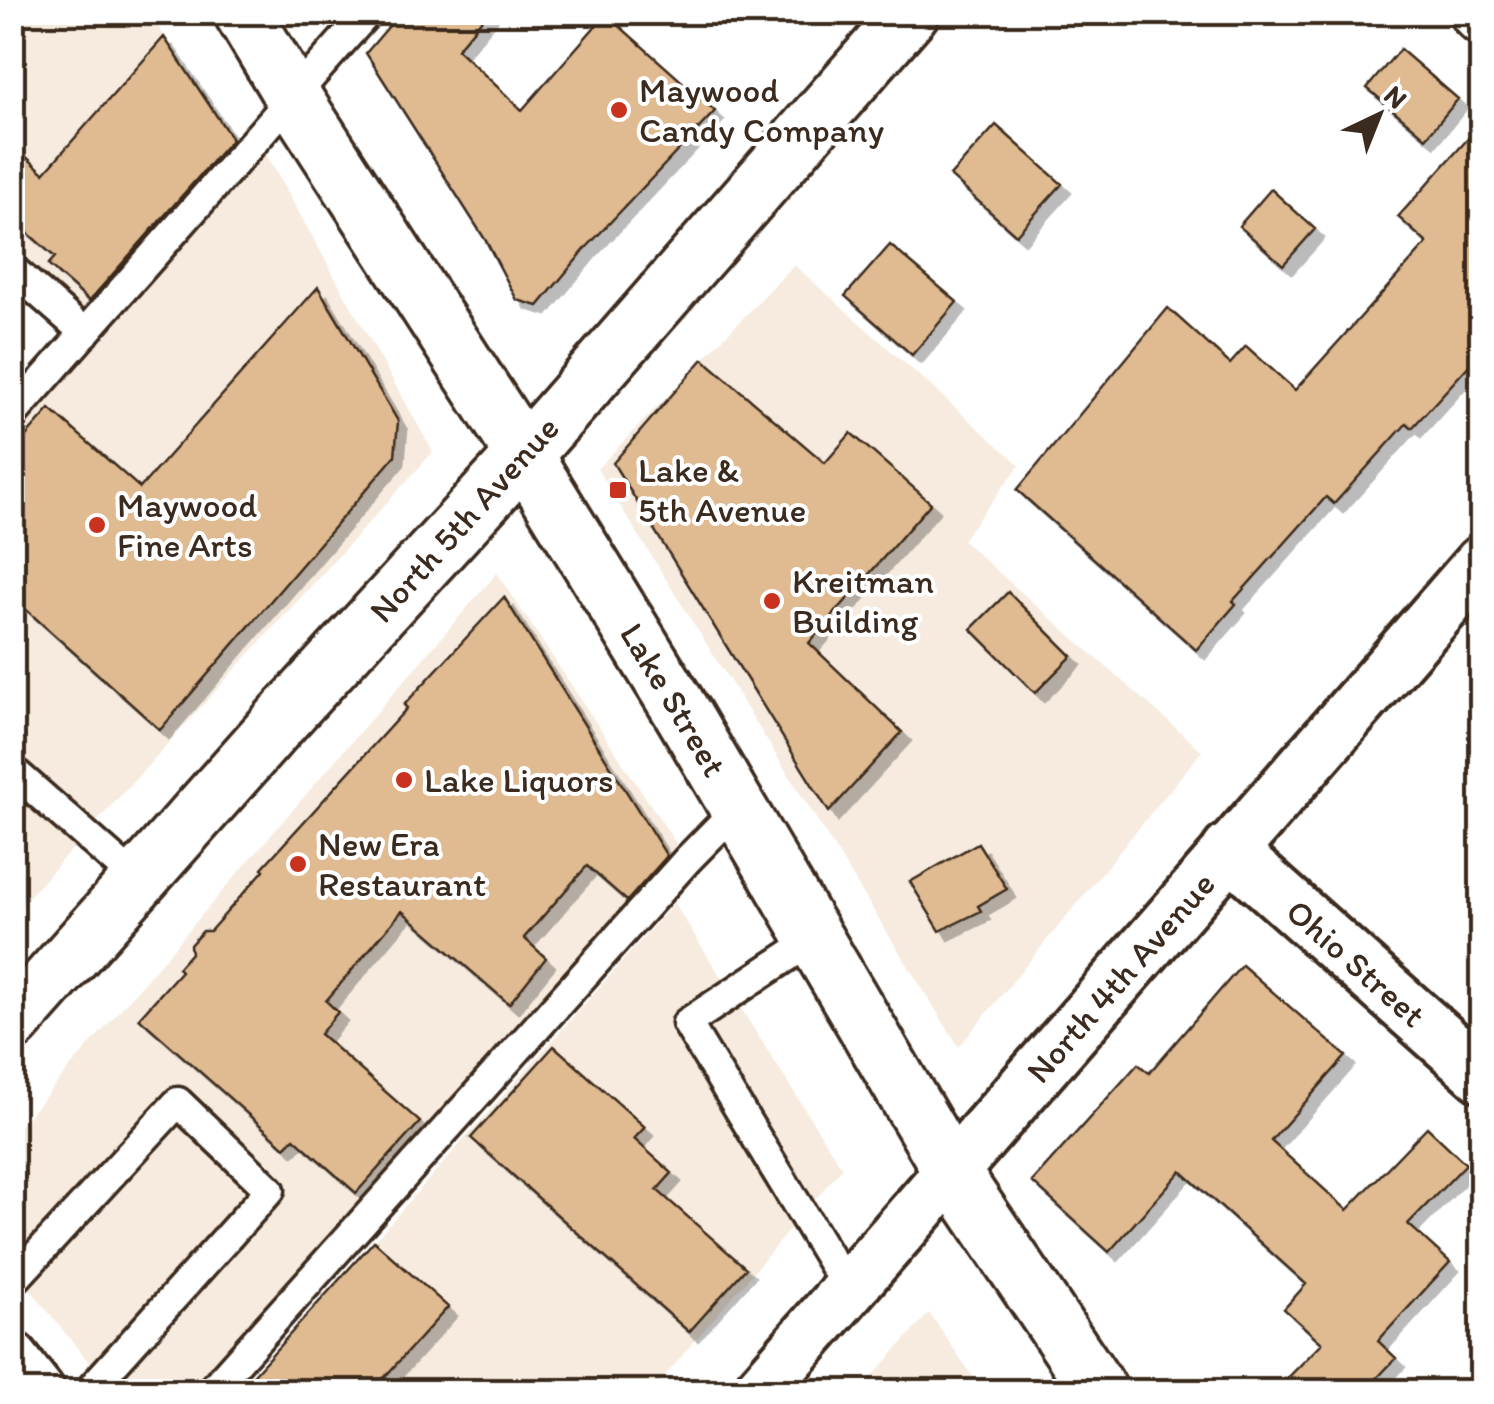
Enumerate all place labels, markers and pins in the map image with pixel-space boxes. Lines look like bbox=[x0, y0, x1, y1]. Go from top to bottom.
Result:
place label: Maywood Candy Company bbox=[639, 69, 884, 151]
marker: Maywood Candy Company bbox=[608, 99, 630, 121]
place label: Lake & 5th Avenue bbox=[638, 449, 806, 531]
marker: Lake & 5th Avenue bbox=[607, 479, 629, 501]
place label: Maywood Fine Arts bbox=[117, 484, 257, 566]
marker: Maywood Fine Arts bbox=[86, 514, 108, 536]
place label: Kreitman Building bbox=[792, 560, 934, 642]
marker: Kreitman Building bbox=[761, 590, 783, 612]
place label: Lake Liquors bbox=[424, 759, 614, 801]
marker: Lake Liquors bbox=[393, 769, 415, 791]
place label: New Era Restaurant bbox=[318, 823, 486, 905]
marker: New Era Restaurant bbox=[287, 853, 309, 875]

